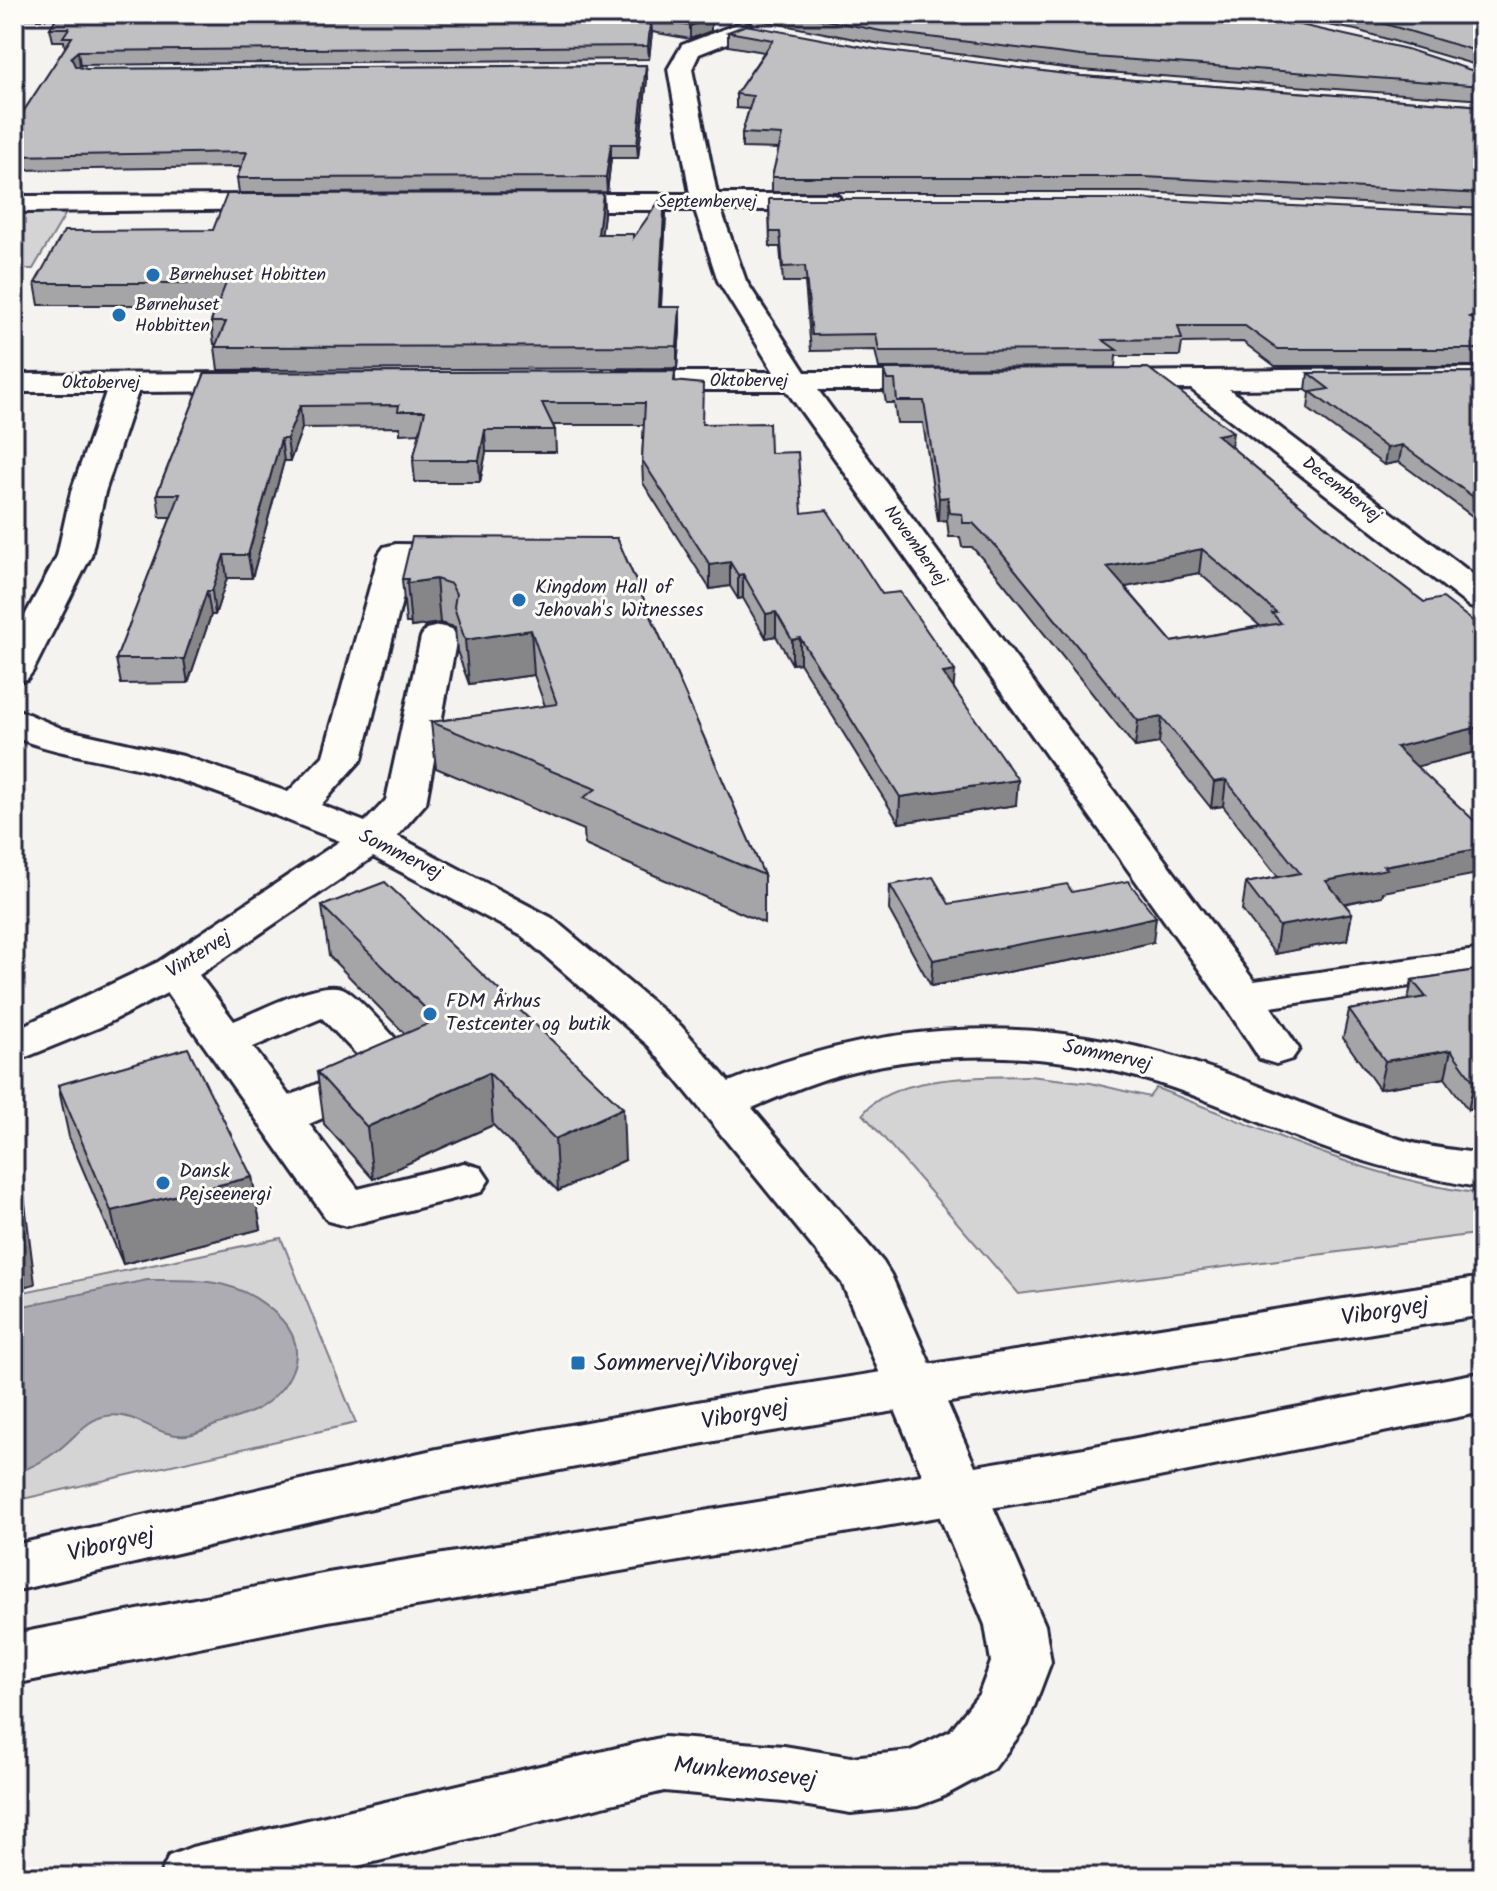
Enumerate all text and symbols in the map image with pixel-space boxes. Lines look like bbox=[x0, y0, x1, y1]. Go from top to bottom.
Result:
street label: Septembervej bbox=[657, 188, 758, 217]
place label: Børnehuset Hobitten bbox=[169, 261, 326, 290]
marker: Børnehuset Hobitten bbox=[144, 266, 162, 284]
place label: Børnehuset Hobbitten bbox=[135, 291, 220, 341]
marker: Børnehuset Hobbitten bbox=[110, 306, 128, 324]
street label: Oktobervej bbox=[710, 367, 790, 396]
street label: Oktobervej bbox=[62, 369, 142, 398]
street label: Decembervej bbox=[1295, 450, 1388, 531]
street label: Novembervej bbox=[876, 499, 955, 594]
place label: Kingdom Hall of Jehovah's Witnesses bbox=[535, 572, 704, 627]
marker: Kingdom Hall of Jehovah's Witnesses bbox=[510, 591, 528, 609]
street label: Sommervej bbox=[353, 821, 448, 889]
street label: Vintervej bbox=[160, 922, 239, 988]
place label: FDM Århus Testcenter og butik bbox=[446, 986, 611, 1041]
marker: FDM Århus Testcenter og butik bbox=[421, 1005, 439, 1023]
street label: Sommervej bbox=[1060, 1031, 1155, 1081]
place label: Dansk Pejseenergi bbox=[179, 1156, 272, 1211]
marker: Dansk Pejseenergi bbox=[154, 1174, 172, 1192]
street label: Viborgvej bbox=[1338, 1286, 1433, 1338]
place label: Sommervej/Viborgvej bbox=[594, 1344, 799, 1383]
marker: Sommervej/Viborgvej bbox=[569, 1354, 587, 1372]
street label: Viborgvej bbox=[698, 1388, 793, 1442]
street label: Viborgvej bbox=[64, 1516, 159, 1574]
street label: Munkemosevej bbox=[672, 1746, 819, 1800]

